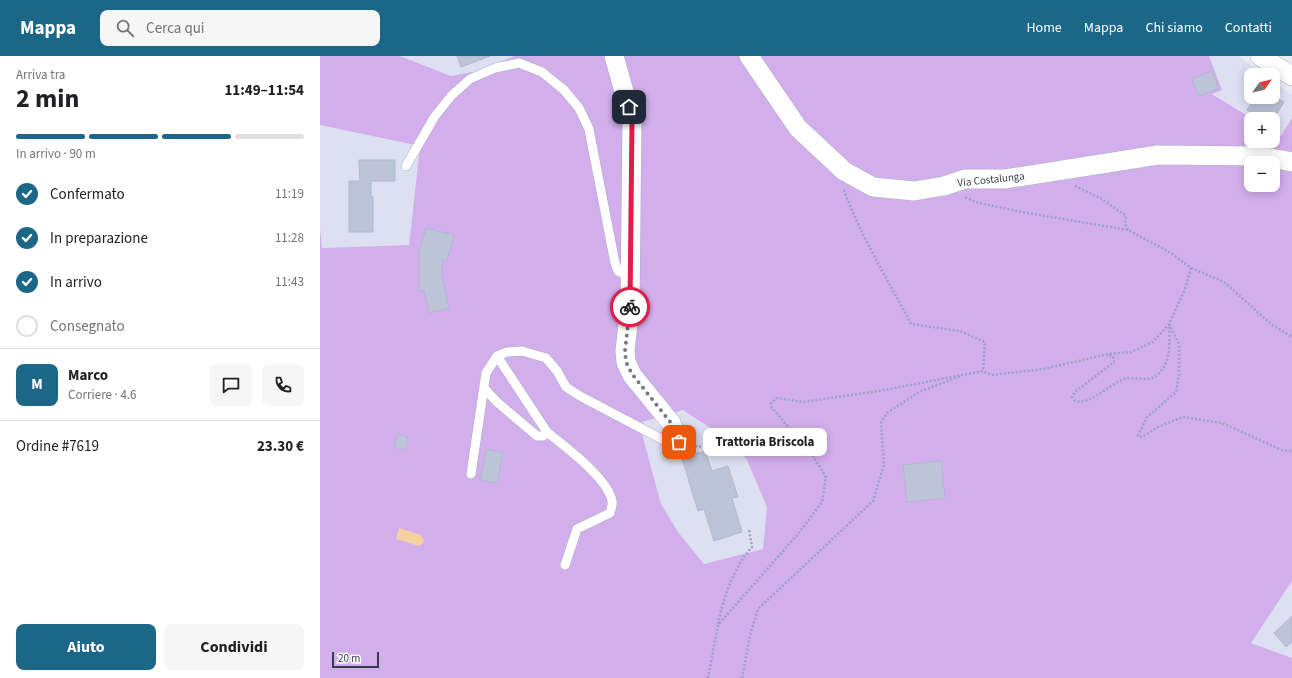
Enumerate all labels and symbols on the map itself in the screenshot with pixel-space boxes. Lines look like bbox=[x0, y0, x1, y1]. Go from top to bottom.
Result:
north arrow bbox=[1244, 68, 1280, 104]
pin bbox=[612, 90, 646, 124]
street label: Via Costalunga bbox=[957, 169, 1025, 190]
courier bbox=[610, 287, 650, 327]
pin bbox=[662, 425, 696, 459]
callout: Trattoria Briscola bbox=[703, 428, 827, 456]
scale bar bbox=[332, 650, 379, 669]

